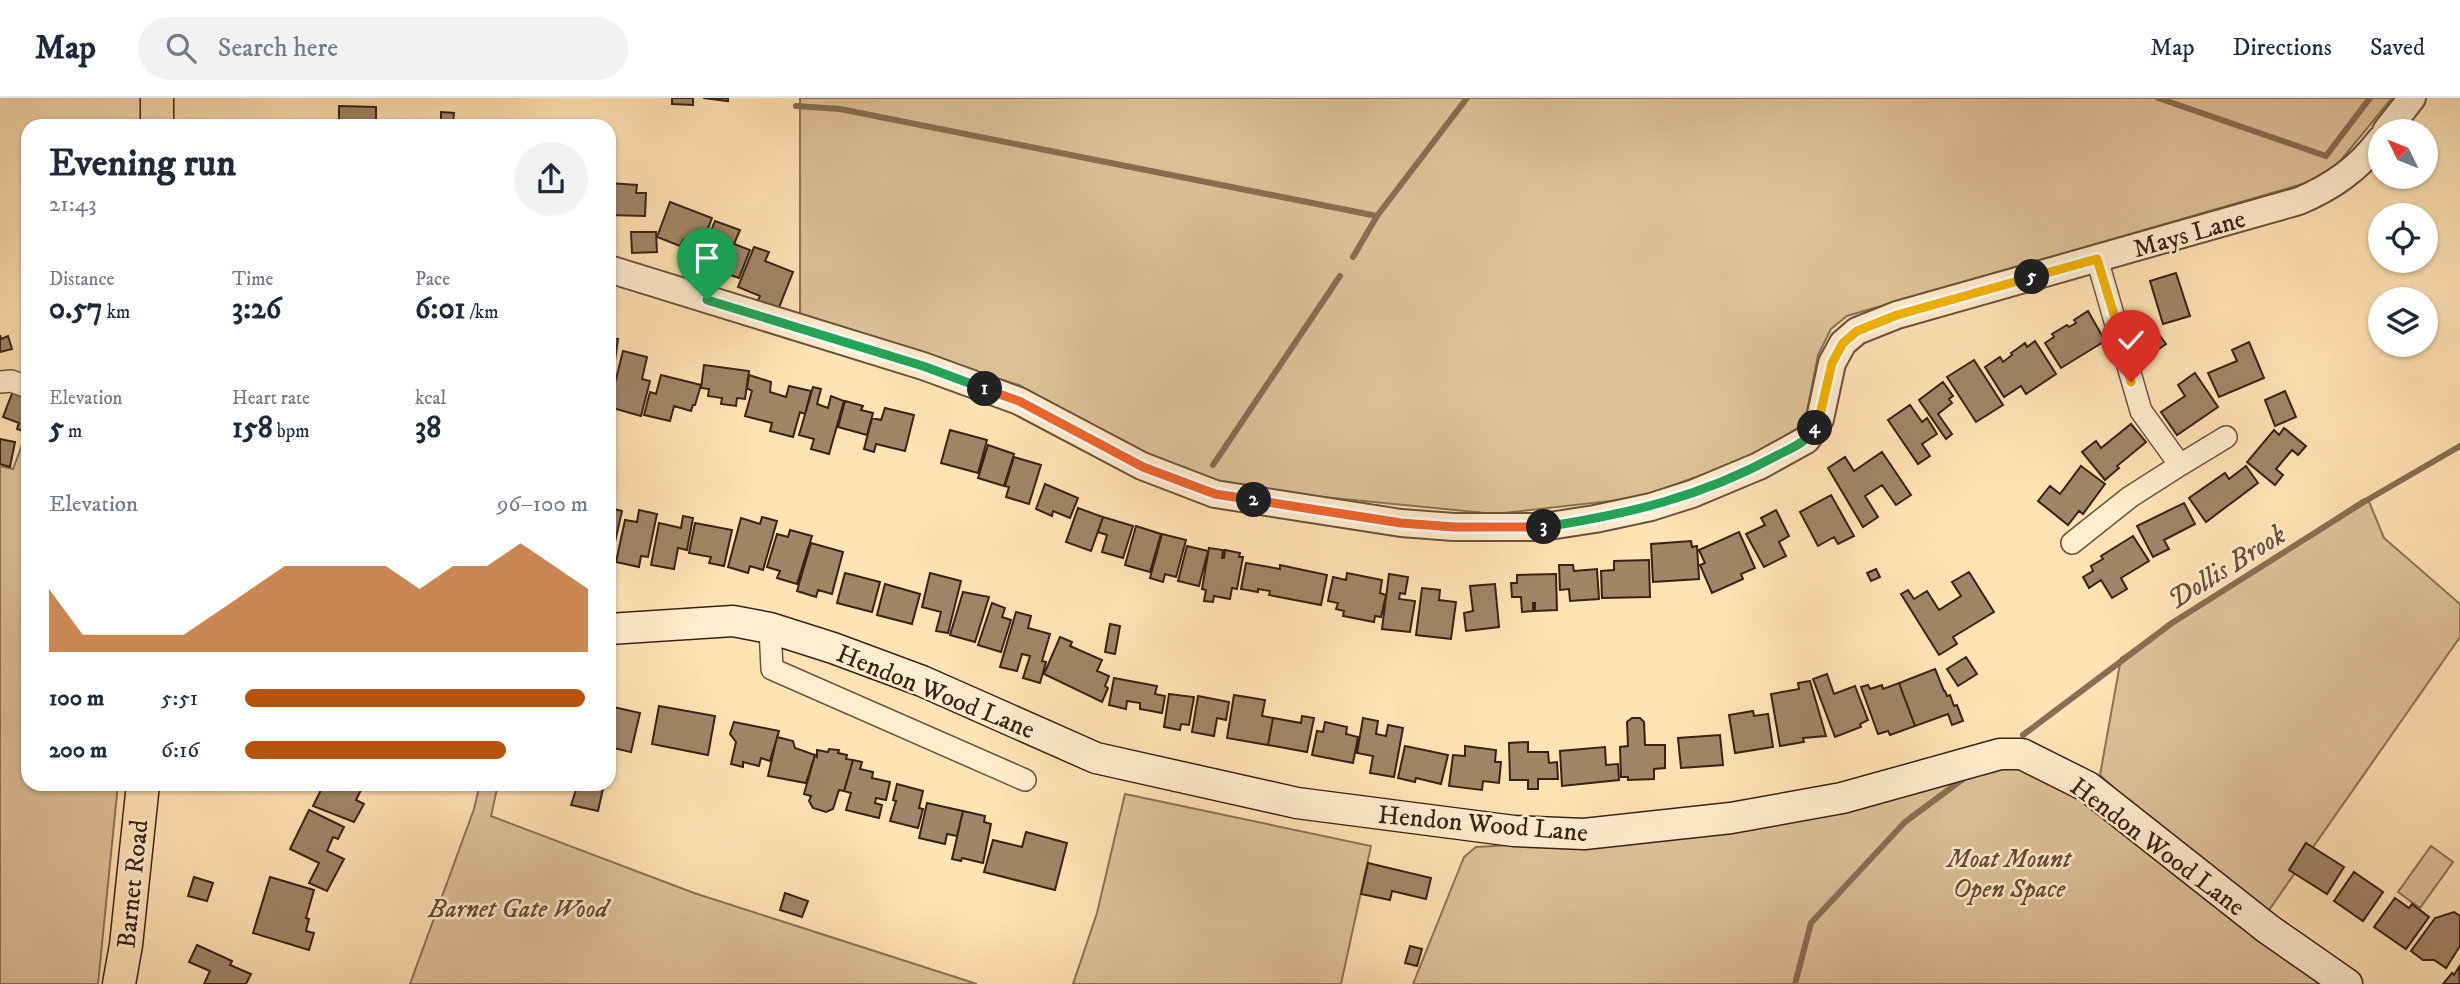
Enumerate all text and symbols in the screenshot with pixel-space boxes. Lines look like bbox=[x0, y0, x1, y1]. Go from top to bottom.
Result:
search box bbox=[138, 17, 628, 80]
text: Map bbox=[35, 28, 96, 69]
icon: search bbox=[162, 29, 200, 67]
text: Search here bbox=[218, 32, 338, 65]
text: Map bbox=[2150, 33, 2195, 63]
text: Directions bbox=[2233, 33, 2332, 63]
text: Saved bbox=[2370, 33, 2425, 63]
north arrow bbox=[2368, 119, 2438, 189]
map controls bbox=[2368, 119, 2438, 357]
text: Evening run bbox=[49, 140, 236, 188]
button: share bbox=[514, 142, 588, 216]
text: 21:43 bbox=[49, 190, 97, 219]
street label: Mays Lane bbox=[2129, 203, 2249, 266]
button: locate bbox=[2368, 203, 2438, 273]
pin bbox=[677, 228, 737, 300]
icon: arrive bbox=[688, 239, 726, 277]
pin: 5 bbox=[2014, 260, 2050, 294]
text: 5 bbox=[2027, 265, 2036, 288]
text: Distance bbox=[49, 268, 114, 291]
text: Time bbox=[232, 268, 273, 291]
text: Pace bbox=[415, 268, 450, 291]
button: layers bbox=[2368, 287, 2438, 357]
text: 0.57 bbox=[49, 291, 103, 328]
text: 3:26 bbox=[232, 291, 281, 328]
text: 6:01 bbox=[415, 291, 465, 328]
text: km bbox=[103, 301, 130, 324]
text: /km bbox=[465, 301, 498, 324]
pin bbox=[2101, 310, 2161, 382]
icon: check bbox=[2112, 321, 2150, 359]
pin: 1 bbox=[968, 372, 1002, 406]
text: 1 bbox=[981, 377, 988, 400]
text: Elevation bbox=[49, 387, 123, 410]
text: Heart rate bbox=[232, 387, 310, 410]
text: kcal bbox=[415, 387, 446, 410]
text: 5 bbox=[49, 410, 64, 447]
text: 158 bbox=[232, 410, 273, 447]
text: 38 bbox=[415, 410, 441, 447]
pin: 4 bbox=[1798, 410, 1832, 446]
text: 4 bbox=[1809, 416, 1820, 439]
text: m bbox=[64, 420, 82, 443]
text: bpm bbox=[273, 420, 309, 443]
pin: 2 bbox=[1236, 482, 1272, 518]
text: 2 bbox=[1249, 488, 1258, 511]
text: Elevation bbox=[49, 490, 138, 519]
text: 96–100 m bbox=[497, 490, 588, 519]
pin: 3 bbox=[1526, 510, 1562, 544]
text: 3 bbox=[1540, 515, 1547, 538]
water label: Dollis Brook bbox=[2161, 517, 2293, 617]
street label: Hendon Wood Lane bbox=[831, 638, 1039, 747]
text: 100 m bbox=[49, 684, 104, 713]
text: 5:51 bbox=[161, 684, 198, 713]
text: 200 m bbox=[49, 736, 107, 765]
text: 6:16 bbox=[161, 736, 199, 765]
street label: Hendon Wood Lane bbox=[2063, 771, 2251, 924]
street label: Hendon Wood Lane bbox=[1376, 799, 1589, 850]
street label: Barnet Road bbox=[110, 818, 157, 950]
park label: Moat Mount Open Space bbox=[1945, 843, 2073, 906]
park label: Barnet Gate Wood bbox=[427, 893, 611, 926]

